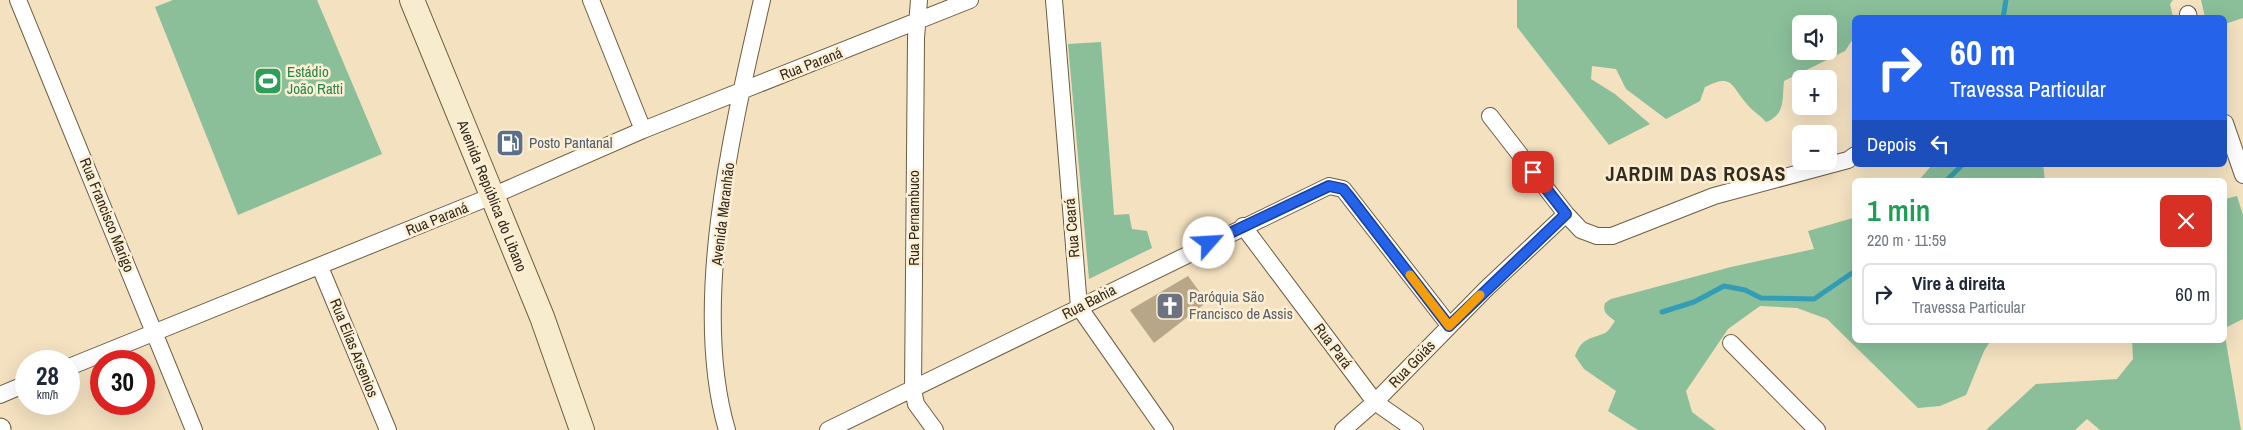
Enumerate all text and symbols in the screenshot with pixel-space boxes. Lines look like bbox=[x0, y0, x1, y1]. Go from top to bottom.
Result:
map controls bbox=[1792, 15, 1837, 170]
button: sound bbox=[1792, 15, 1837, 60]
text: 60 m bbox=[1950, 29, 2015, 76]
icon: right bbox=[1867, 35, 1932, 100]
street label: Rua Paraná bbox=[776, 42, 845, 85]
place label: Estádio João Ratti bbox=[287, 61, 343, 99]
sports icon: Estádio João Ratti bbox=[253, 66, 283, 96]
button: + bbox=[1792, 70, 1837, 115]
text: Travessa Particular bbox=[1950, 74, 2106, 104]
street label: Avenida República do Libano bbox=[452, 116, 533, 275]
button: − bbox=[1792, 125, 1837, 170]
fuel station icon: Posto Pantanal bbox=[495, 128, 525, 158]
icon: left bbox=[1926, 130, 1954, 158]
text: Depois bbox=[1867, 131, 1916, 157]
place label: Posto Pantanal bbox=[529, 132, 612, 153]
pin bbox=[1512, 151, 1554, 193]
street label: Rua Francisco Marigo bbox=[75, 154, 140, 275]
icon: arrive bbox=[1519, 158, 1547, 186]
district label: JARDIM DAS ROSAS bbox=[1606, 160, 1786, 187]
street label: Avenida Maranhão bbox=[706, 161, 739, 268]
street label: Rua Pernambuco bbox=[903, 170, 924, 266]
text: 1 min bbox=[1867, 190, 1930, 230]
button: close bbox=[2160, 195, 2212, 247]
street label: Rua Paraná bbox=[402, 196, 471, 241]
street label: Rua Ceará bbox=[1058, 197, 1085, 259]
position arrow bbox=[1182, 216, 1234, 268]
text: 220 m · 11:59 bbox=[1867, 229, 1946, 251]
text: Vire à direita bbox=[1912, 270, 2005, 296]
street label: Rua Bahia bbox=[1058, 279, 1120, 324]
icon: right bbox=[1869, 280, 1897, 308]
text: 60 m bbox=[2175, 281, 2210, 307]
place label: Paróquia São Francisco de Assis bbox=[1189, 286, 1293, 324]
church icon: Paróquia São Francisco de Assis bbox=[1155, 291, 1185, 321]
street label: Rua Elias Arsenios bbox=[325, 295, 384, 400]
text: Travessa Particular bbox=[1912, 296, 2025, 318]
street label: Rua Pará bbox=[1309, 319, 1358, 373]
street label: Rua Goiás bbox=[1384, 335, 1440, 392]
speed limit sign: 30 bbox=[90, 350, 155, 415]
text: 28 bbox=[36, 359, 59, 393]
text: km/h bbox=[37, 387, 58, 403]

